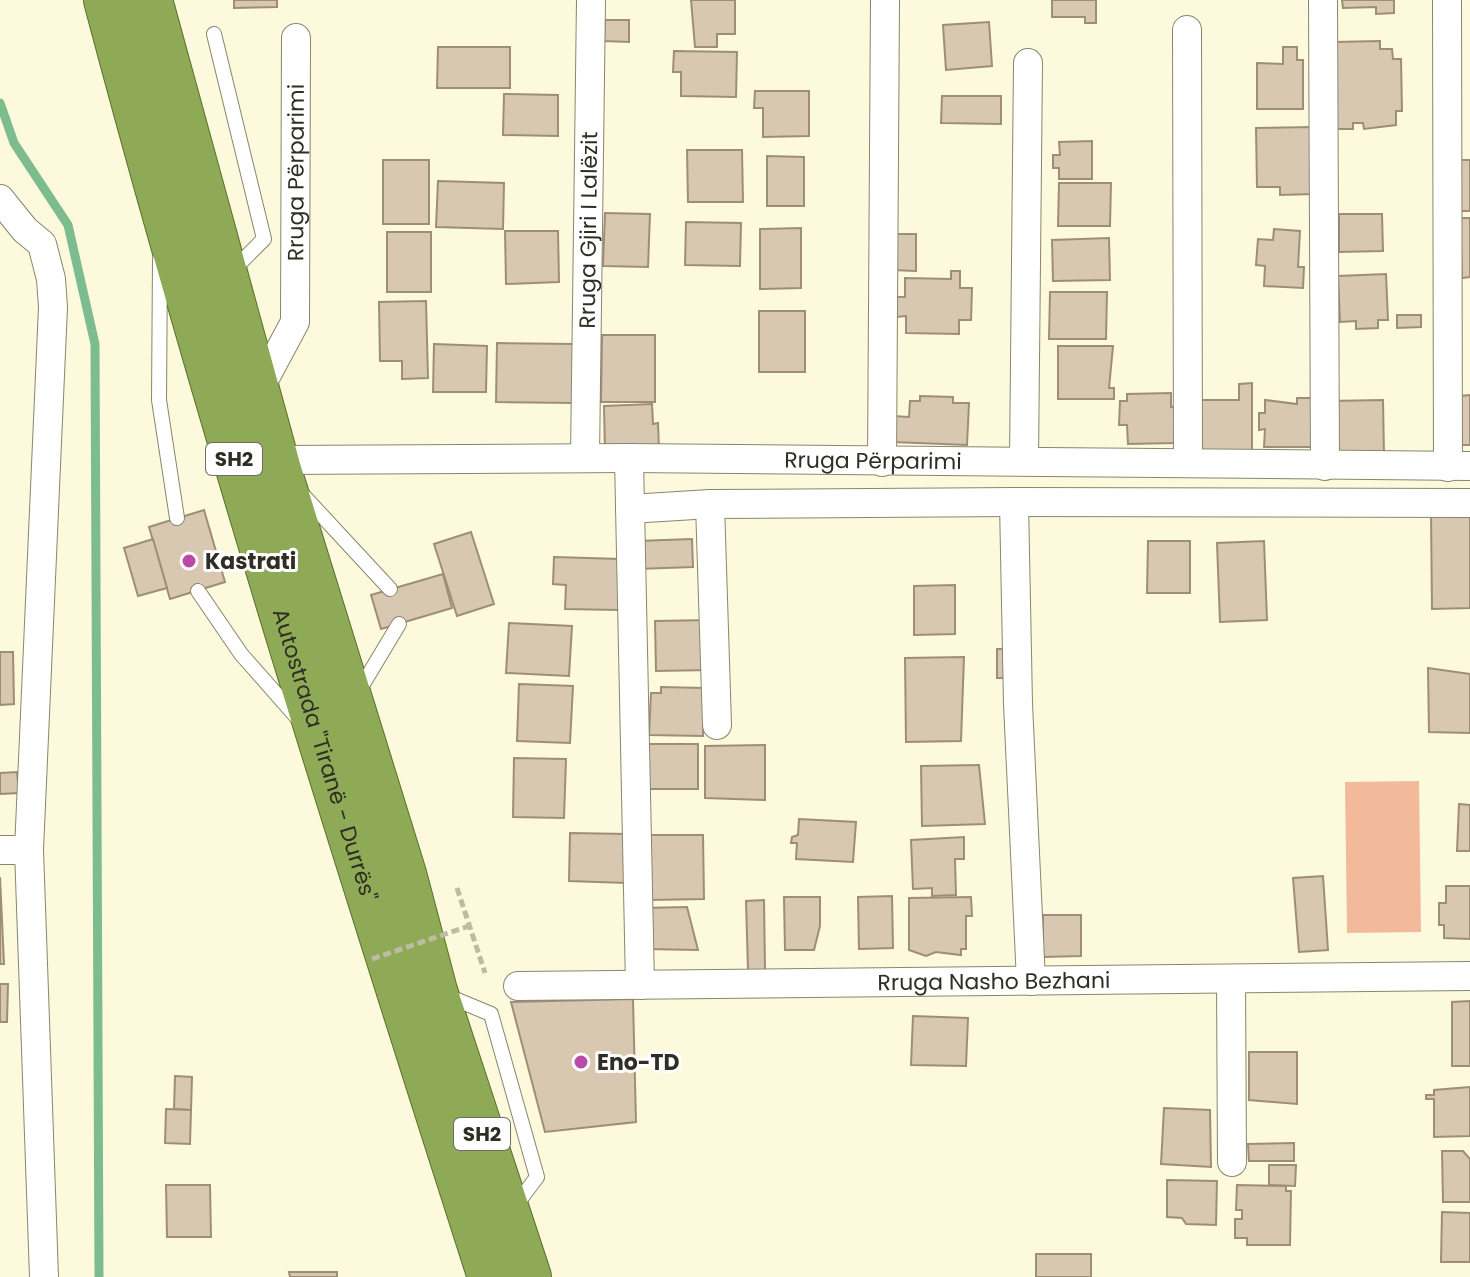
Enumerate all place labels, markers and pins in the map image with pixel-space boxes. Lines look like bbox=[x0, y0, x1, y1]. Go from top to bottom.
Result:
place label: Kastrati bbox=[205, 546, 296, 577]
marker: Kastrati bbox=[180, 552, 198, 570]
place label: Eno-TD bbox=[597, 1047, 680, 1078]
marker: Eno-TD bbox=[572, 1053, 590, 1071]

